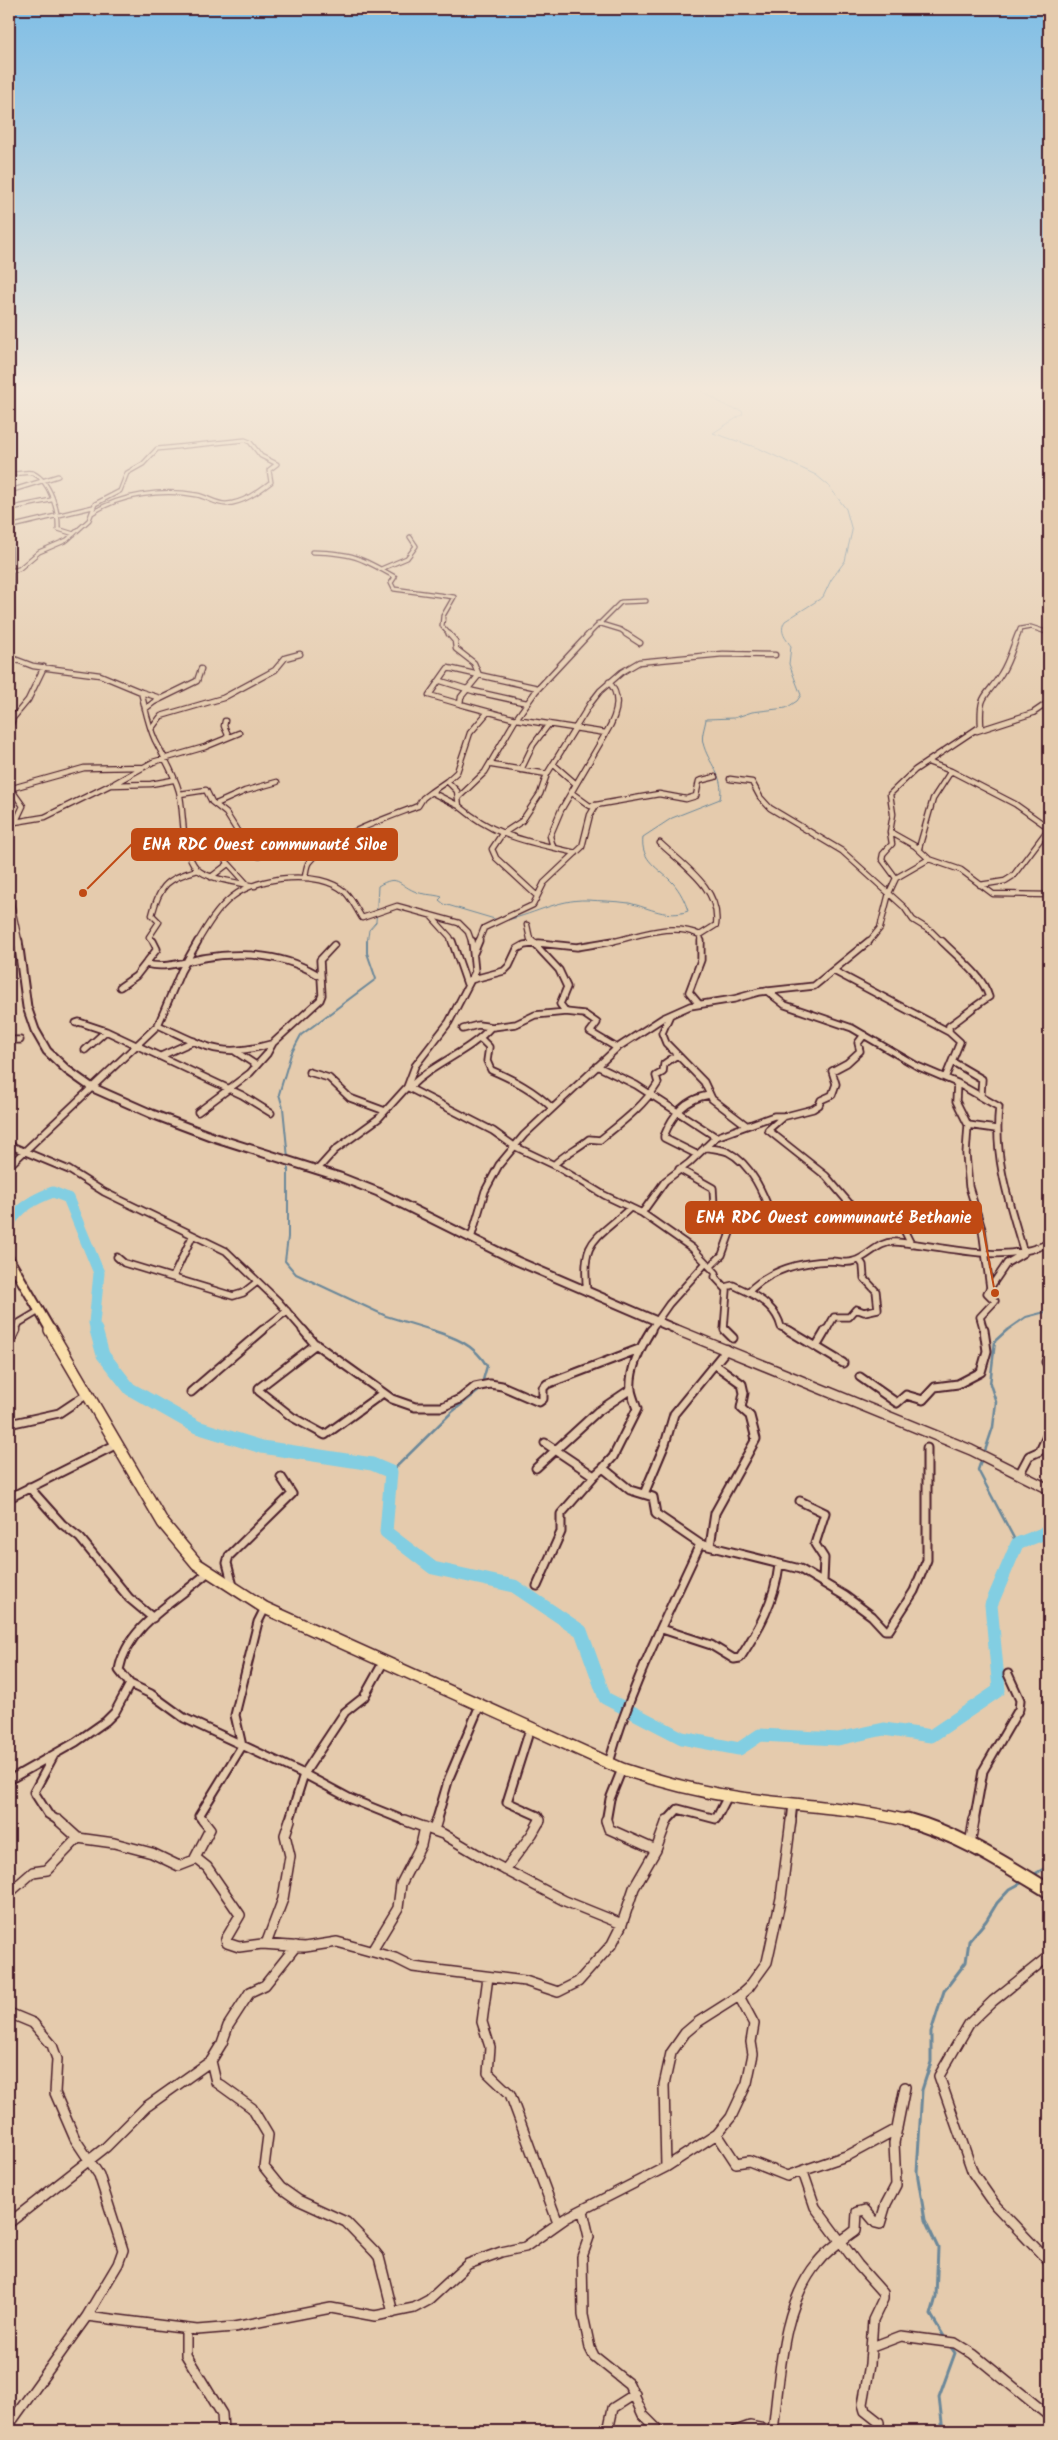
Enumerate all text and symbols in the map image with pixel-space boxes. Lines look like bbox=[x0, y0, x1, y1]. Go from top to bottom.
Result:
callout: ENA RDC Ouest communauté Siloe bbox=[132, 829, 397, 860]
text: ENA RDC Ouest communauté Siloe bbox=[143, 833, 388, 858]
callout: ENA RDC Ouest communauté Bethanie bbox=[686, 1202, 981, 1233]
text: ENA RDC Ouest communauté Bethanie bbox=[696, 1206, 972, 1231]

